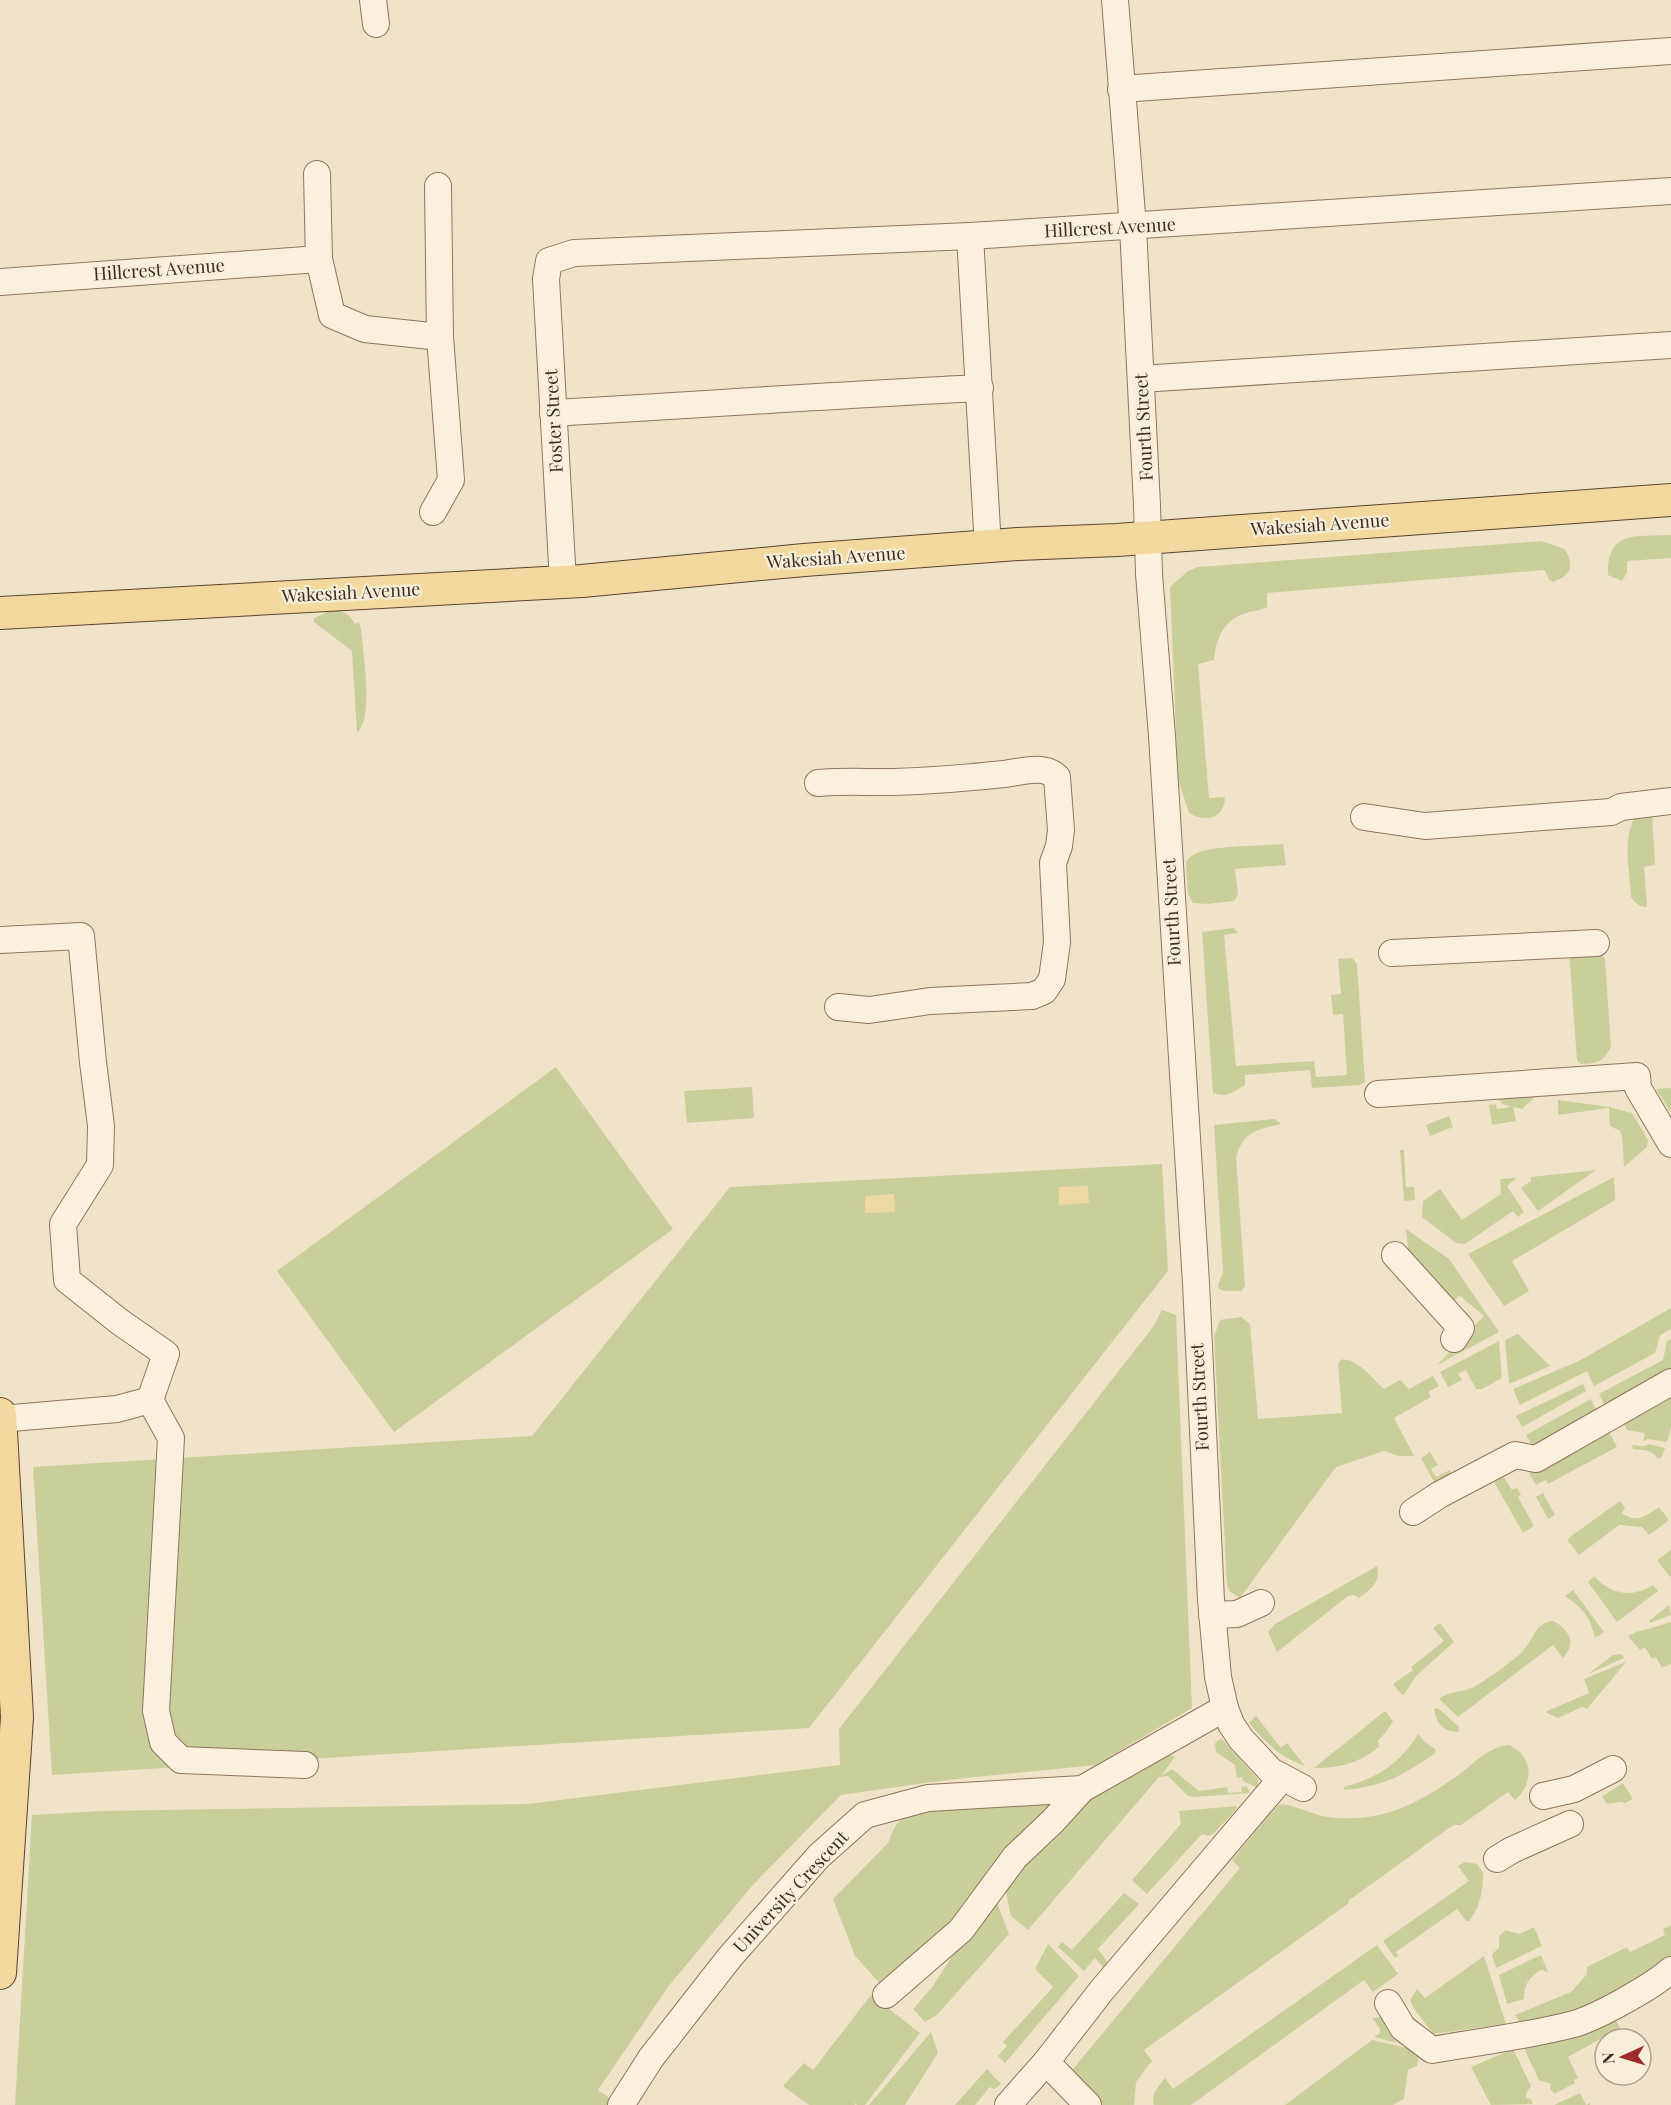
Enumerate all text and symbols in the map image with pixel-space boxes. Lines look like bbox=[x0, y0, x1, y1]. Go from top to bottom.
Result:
street label: Hillcrest Avenue bbox=[1043, 212, 1176, 242]
street label: Hillcrest Avenue bbox=[92, 252, 226, 286]
street label: Foster Street bbox=[538, 368, 568, 473]
street label: Fourth Street bbox=[1128, 372, 1158, 482]
street label: Wakesiah Avenue bbox=[1249, 507, 1390, 541]
street label: Wakesiah Avenue bbox=[765, 540, 906, 574]
street label: Wakesiah Avenue bbox=[280, 576, 421, 608]
street label: Fourth Street bbox=[1156, 857, 1186, 967]
street label: Fourth Street bbox=[1184, 1342, 1214, 1452]
street label: University Crescent bbox=[727, 1825, 854, 1958]
north arrow bbox=[1593, 2027, 1653, 2087]
text: N bbox=[1597, 2051, 1618, 2065]

